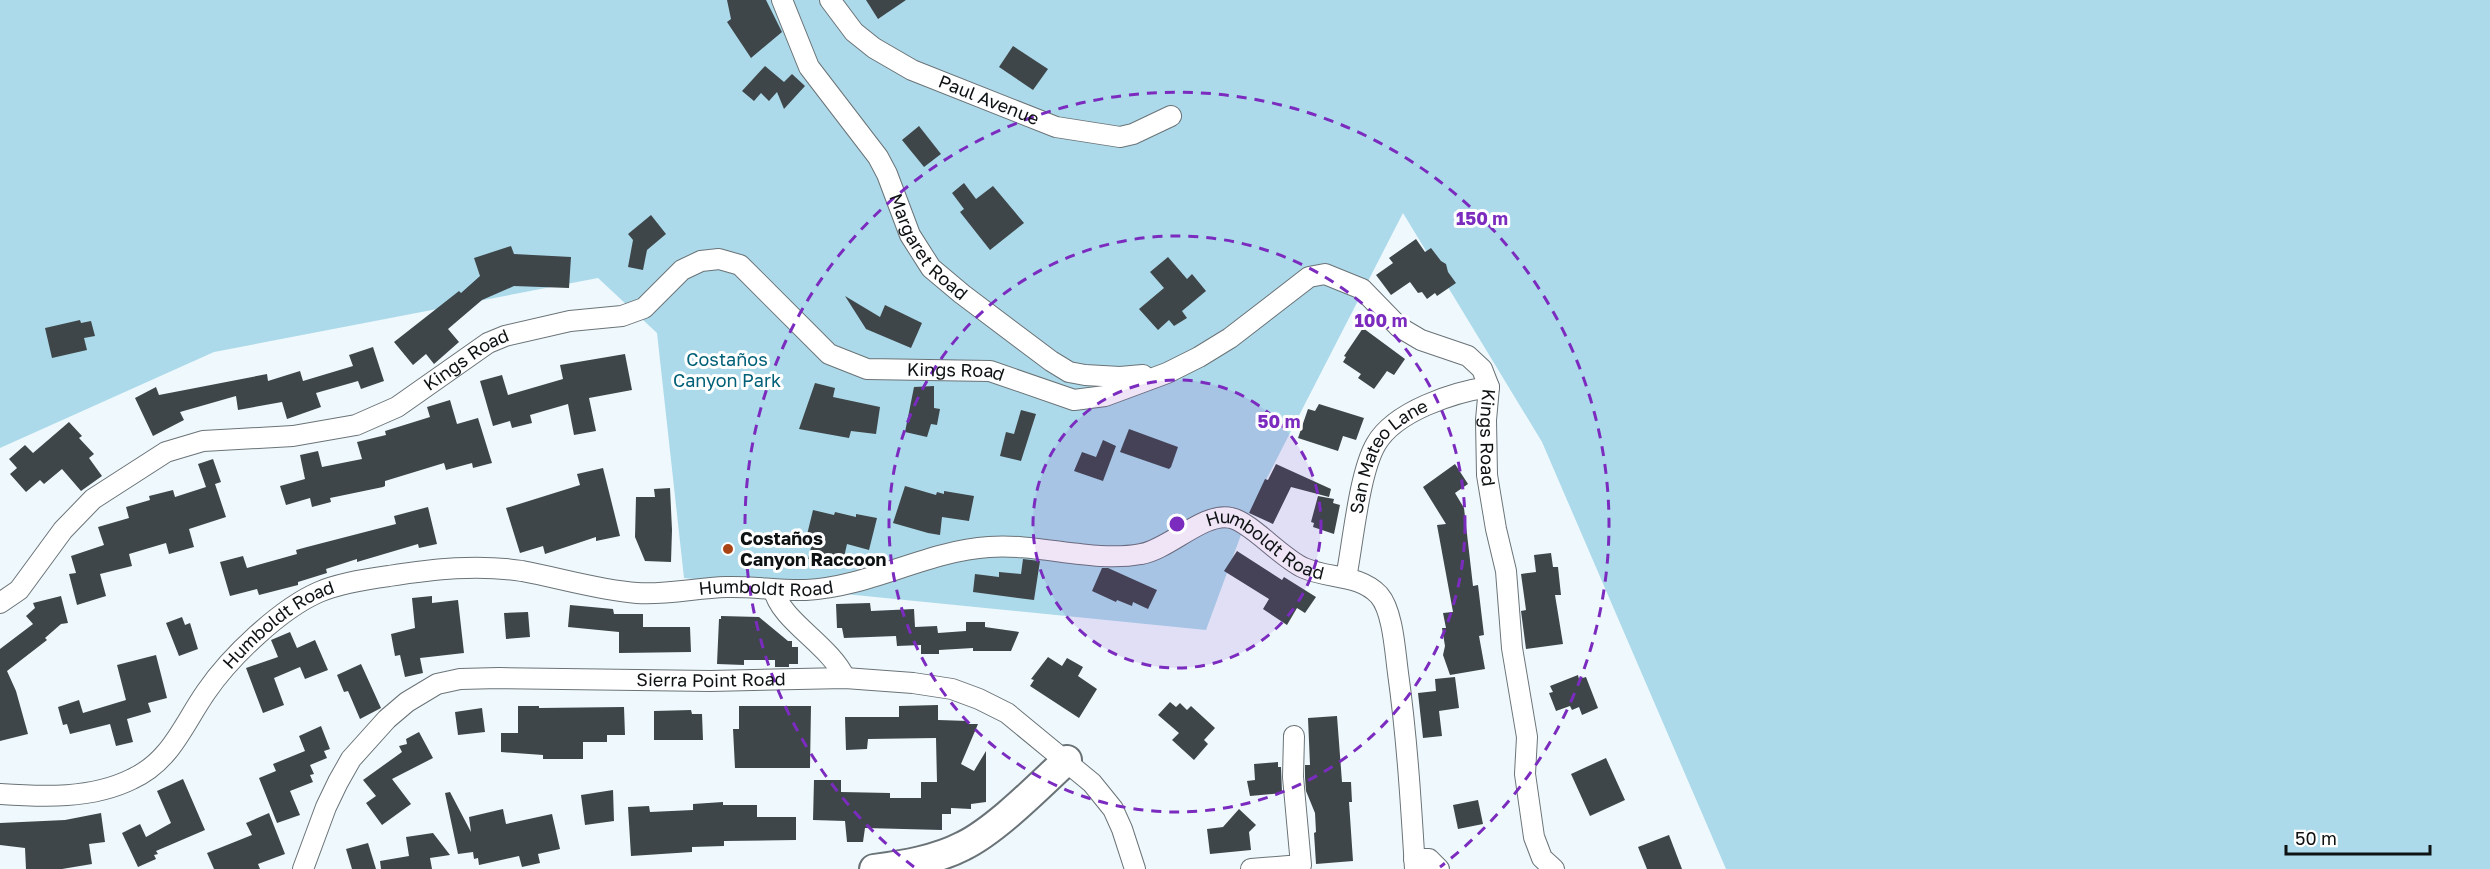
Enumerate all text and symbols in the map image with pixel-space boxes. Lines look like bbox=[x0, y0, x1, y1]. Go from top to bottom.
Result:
street label: Paul Avenue bbox=[935, 70, 1043, 129]
street label: Margaret Road bbox=[885, 190, 973, 304]
text: 150 m bbox=[1456, 207, 1508, 229]
text: 100 m bbox=[1355, 309, 1407, 331]
street label: Kings Road bbox=[419, 324, 512, 395]
park label: Costaños Canyon Park bbox=[673, 348, 781, 391]
street label: Kings Road bbox=[907, 358, 1008, 385]
street label: Kings Road bbox=[1476, 388, 1501, 488]
street label: San Mateo Lane bbox=[1345, 394, 1431, 516]
text: 50 m bbox=[1258, 410, 1300, 432]
street label: Humboldt Road bbox=[1203, 505, 1327, 584]
centre of rings bbox=[1167, 514, 1187, 534]
place label: Costaños Canyon Raccoon bbox=[740, 527, 886, 570]
marker: Costaños Canyon Raccoon bbox=[721, 542, 735, 556]
street label: Humboldt Road bbox=[218, 575, 337, 673]
street label: Humboldt Road bbox=[697, 575, 835, 600]
street label: Sierra Point Road bbox=[636, 667, 786, 691]
scale bar bbox=[2286, 818, 2430, 856]
text: 50 m bbox=[2295, 827, 2337, 849]

